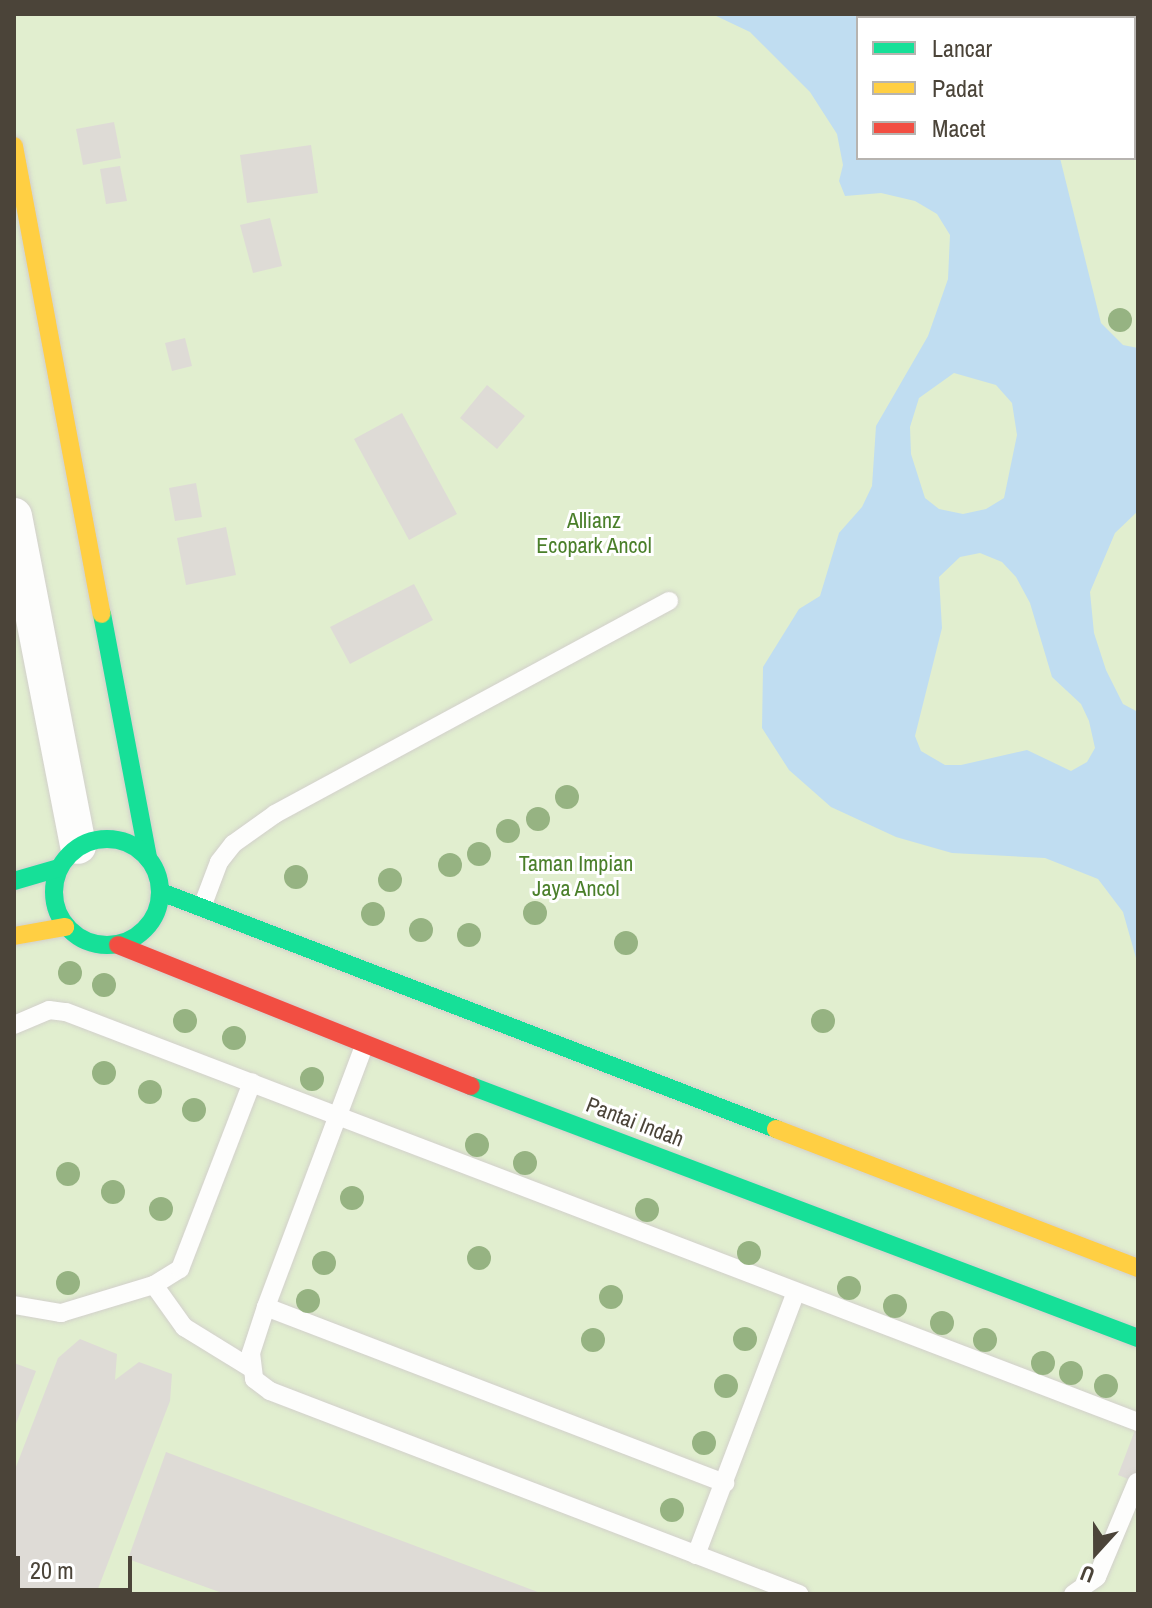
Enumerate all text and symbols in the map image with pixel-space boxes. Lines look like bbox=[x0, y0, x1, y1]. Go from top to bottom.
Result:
legend bbox=[856, 16, 1136, 160]
text: Lancar bbox=[932, 32, 992, 64]
text: Padat bbox=[932, 72, 983, 104]
text: Macet bbox=[932, 112, 986, 144]
park label: Allianz Ecopark Ancol bbox=[536, 507, 652, 558]
park label: Taman Impian Jaya Ancol bbox=[519, 850, 633, 902]
street label: Pantai Indah bbox=[583, 1091, 687, 1153]
north arrow bbox=[1056, 1512, 1136, 1592]
scale bar bbox=[20, 1540, 136, 1590]
text: 20 m bbox=[30, 1554, 74, 1586]
text: U bbox=[1076, 1558, 1099, 1591]

